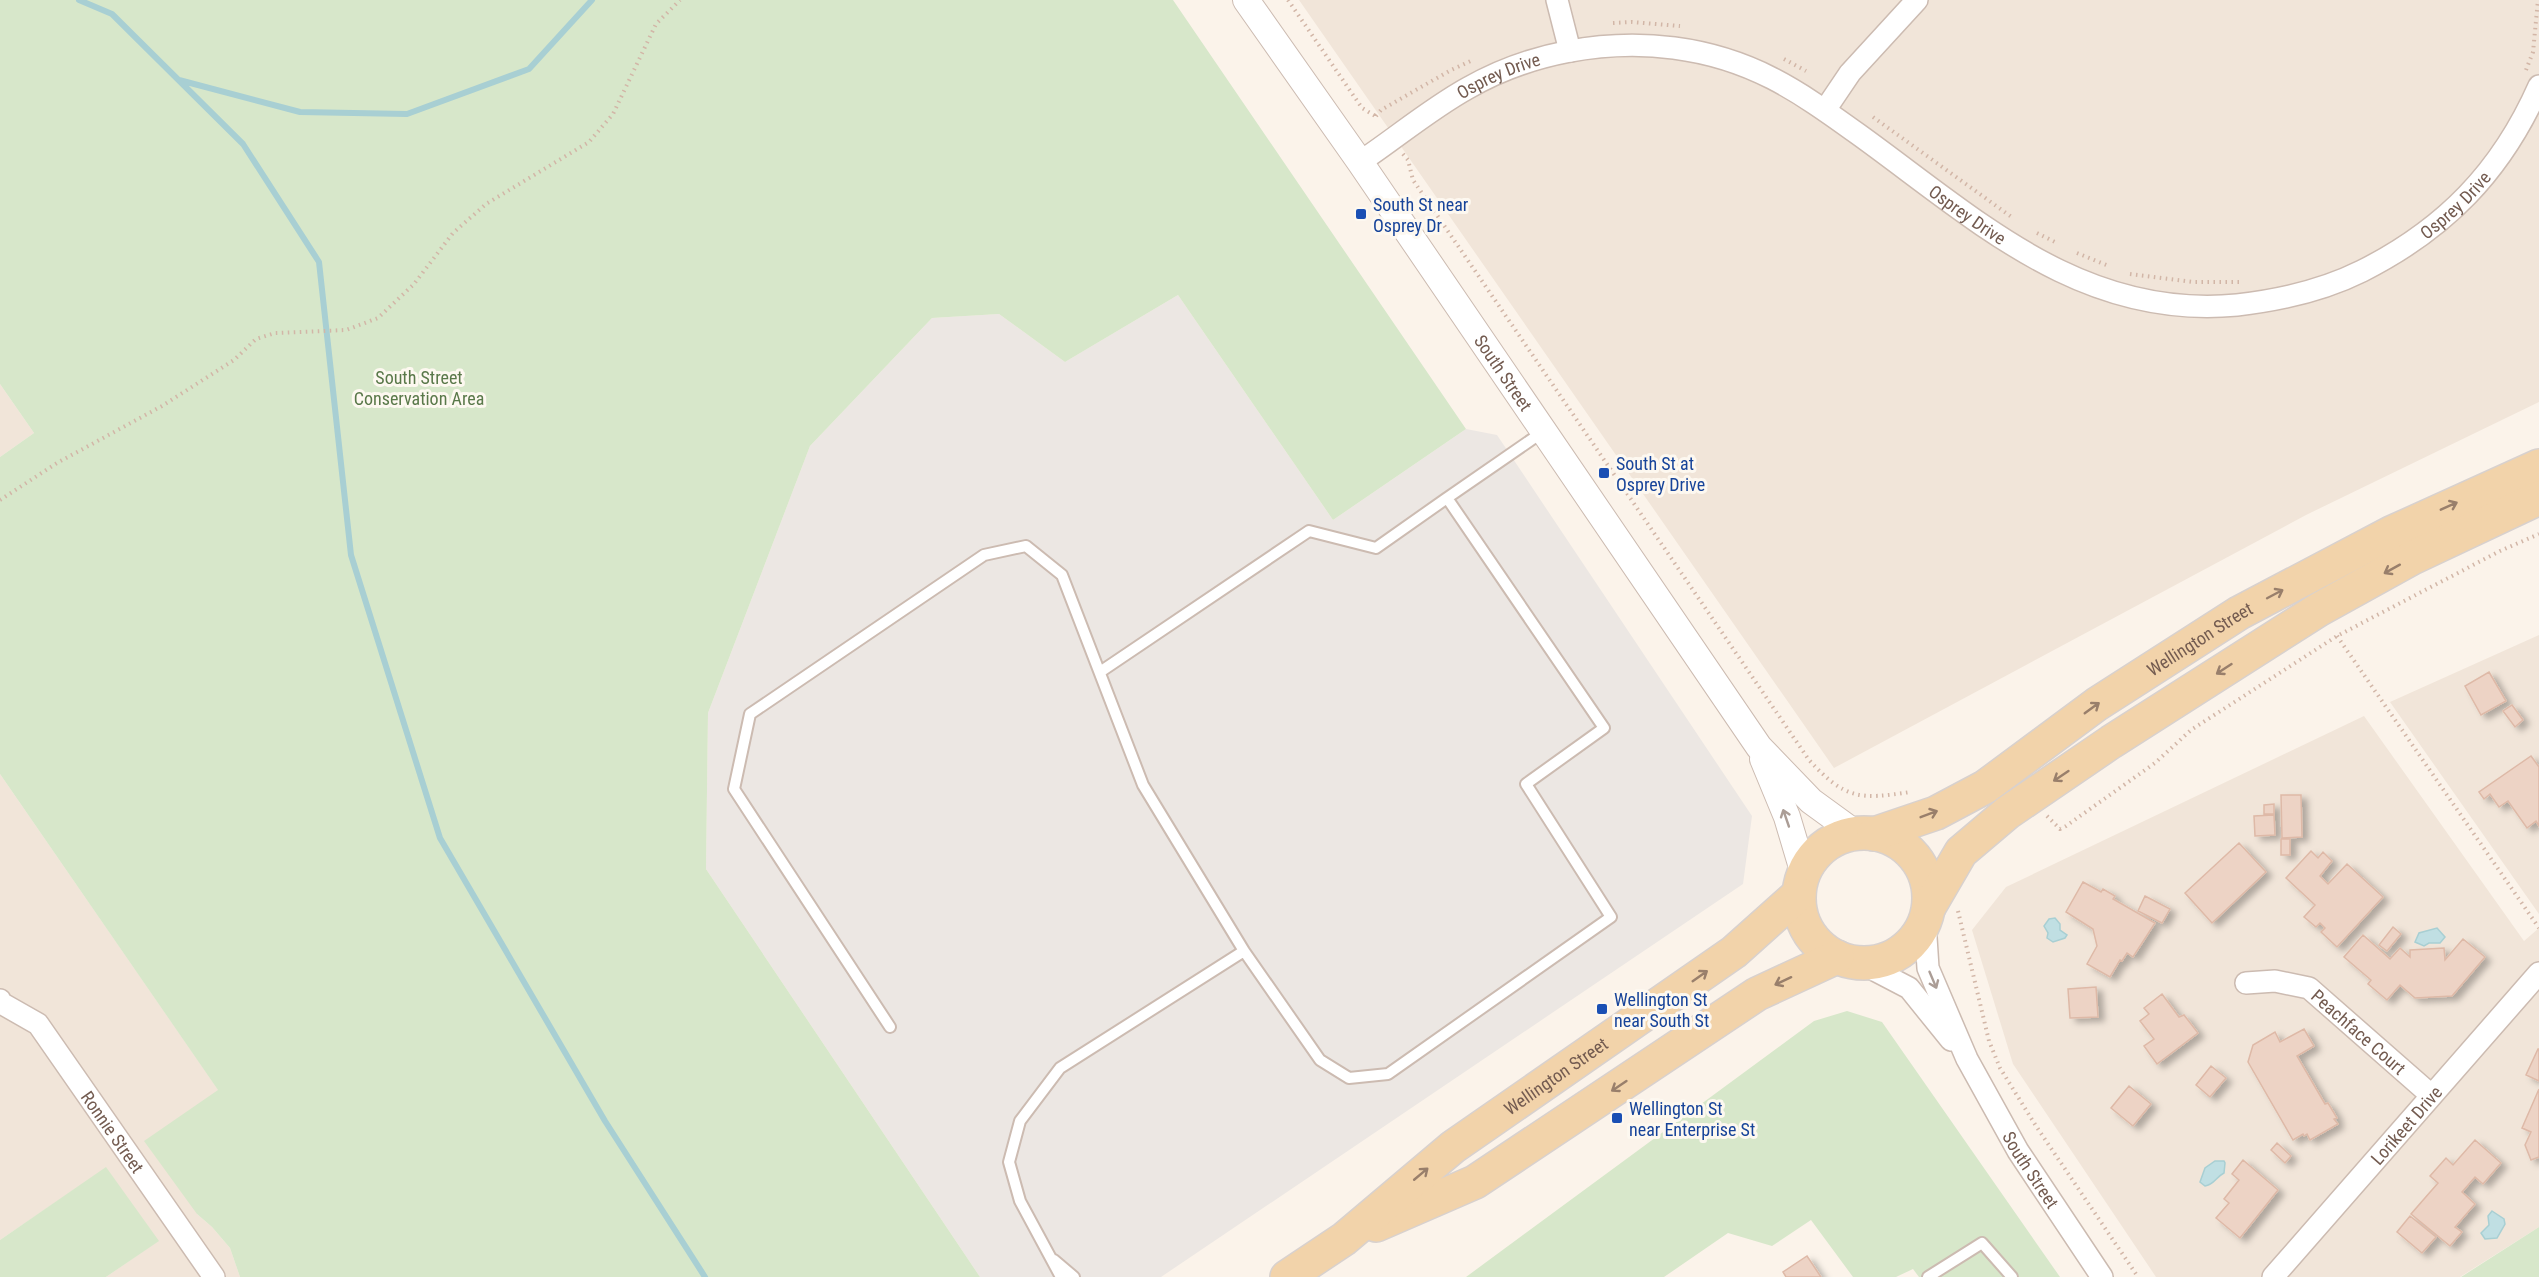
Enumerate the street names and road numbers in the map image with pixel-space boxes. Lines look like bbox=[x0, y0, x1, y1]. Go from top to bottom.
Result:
street label: Osprey Drive bbox=[1453, 48, 1542, 103]
street label: Osprey Drive bbox=[2416, 167, 2495, 243]
street label: Osprey Drive bbox=[1925, 180, 2010, 249]
street label: South Street bbox=[1470, 331, 1537, 415]
street label: Wellington Street bbox=[2143, 597, 2256, 680]
street label: Peachface Court bbox=[2307, 985, 2410, 1079]
street label: Wellington Street bbox=[1500, 1033, 1611, 1119]
street label: Lorikeet Drive bbox=[2366, 1081, 2446, 1169]
street label: Ronnie Street bbox=[77, 1087, 149, 1177]
street label: South Street bbox=[1999, 1128, 2064, 1212]

